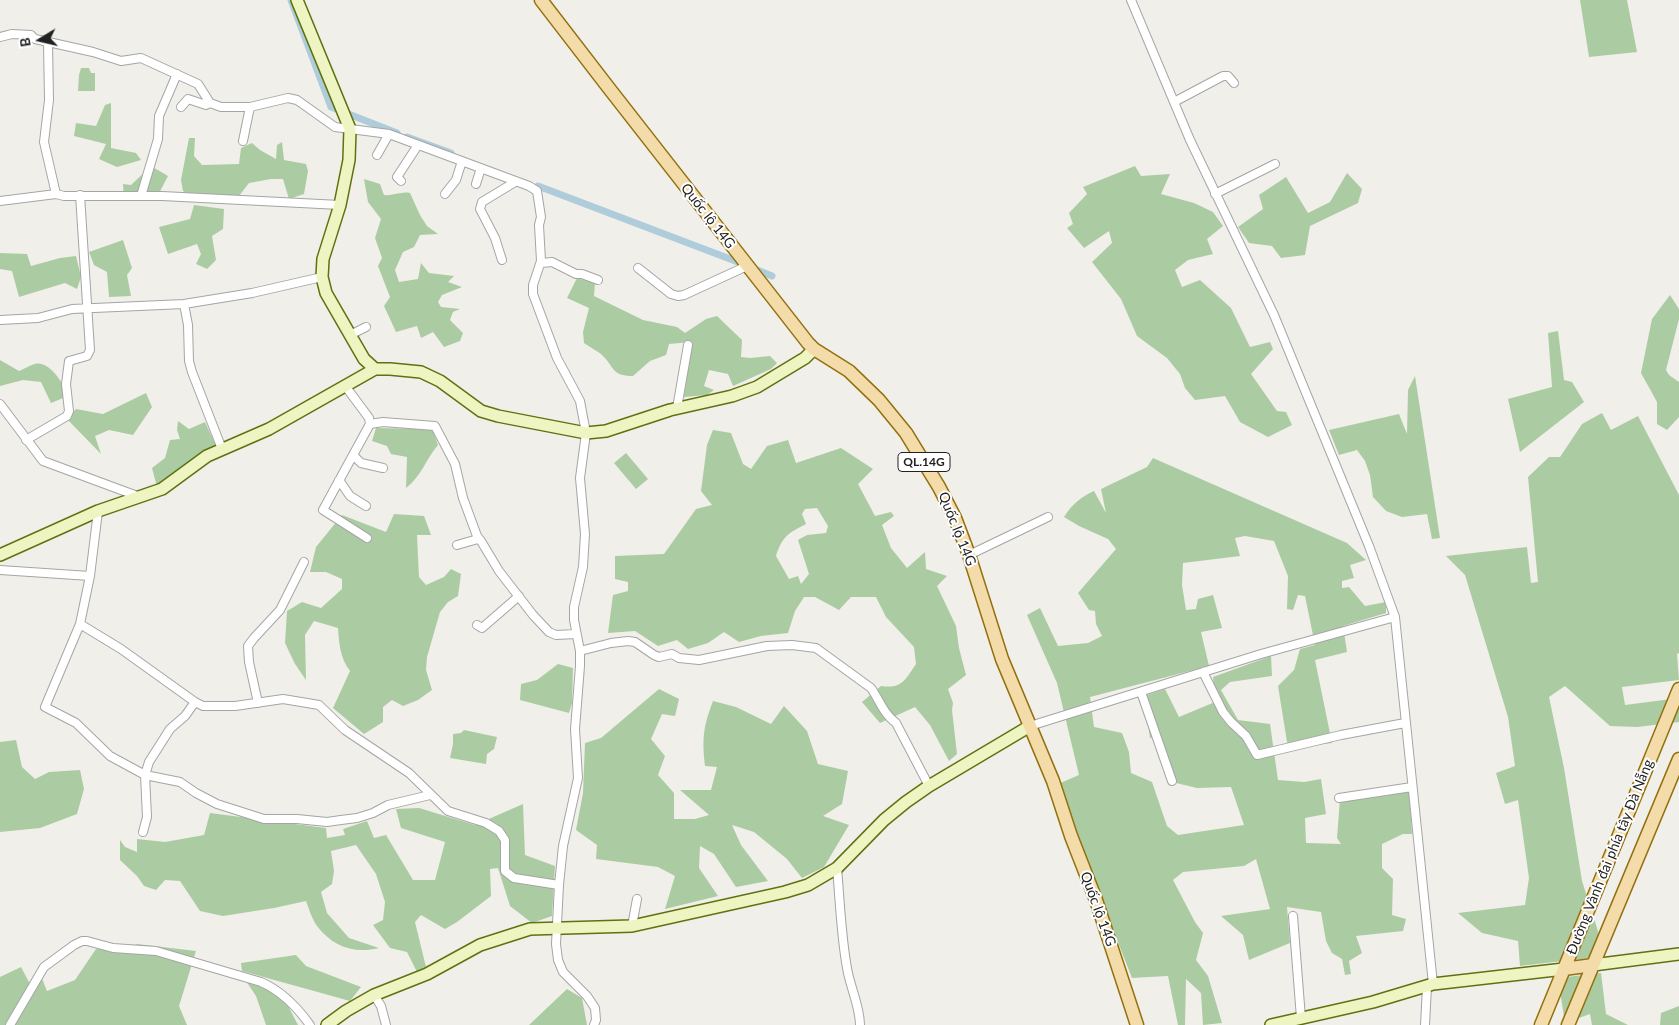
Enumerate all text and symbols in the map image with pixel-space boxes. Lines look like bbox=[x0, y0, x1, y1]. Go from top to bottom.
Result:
north arrow bbox=[15, 15, 65, 65]
text: B bbox=[16, 37, 34, 48]
street label: Quốc lộ 14G bbox=[677, 180, 739, 252]
road number: QL.14G bbox=[898, 452, 950, 472]
street label: Quốc lộ 14G bbox=[935, 490, 979, 568]
street label: Đường Vành đai phía tây Đà Nẵng bbox=[1563, 757, 1657, 957]
street label: Quốc lộ 14G bbox=[1077, 869, 1119, 949]

